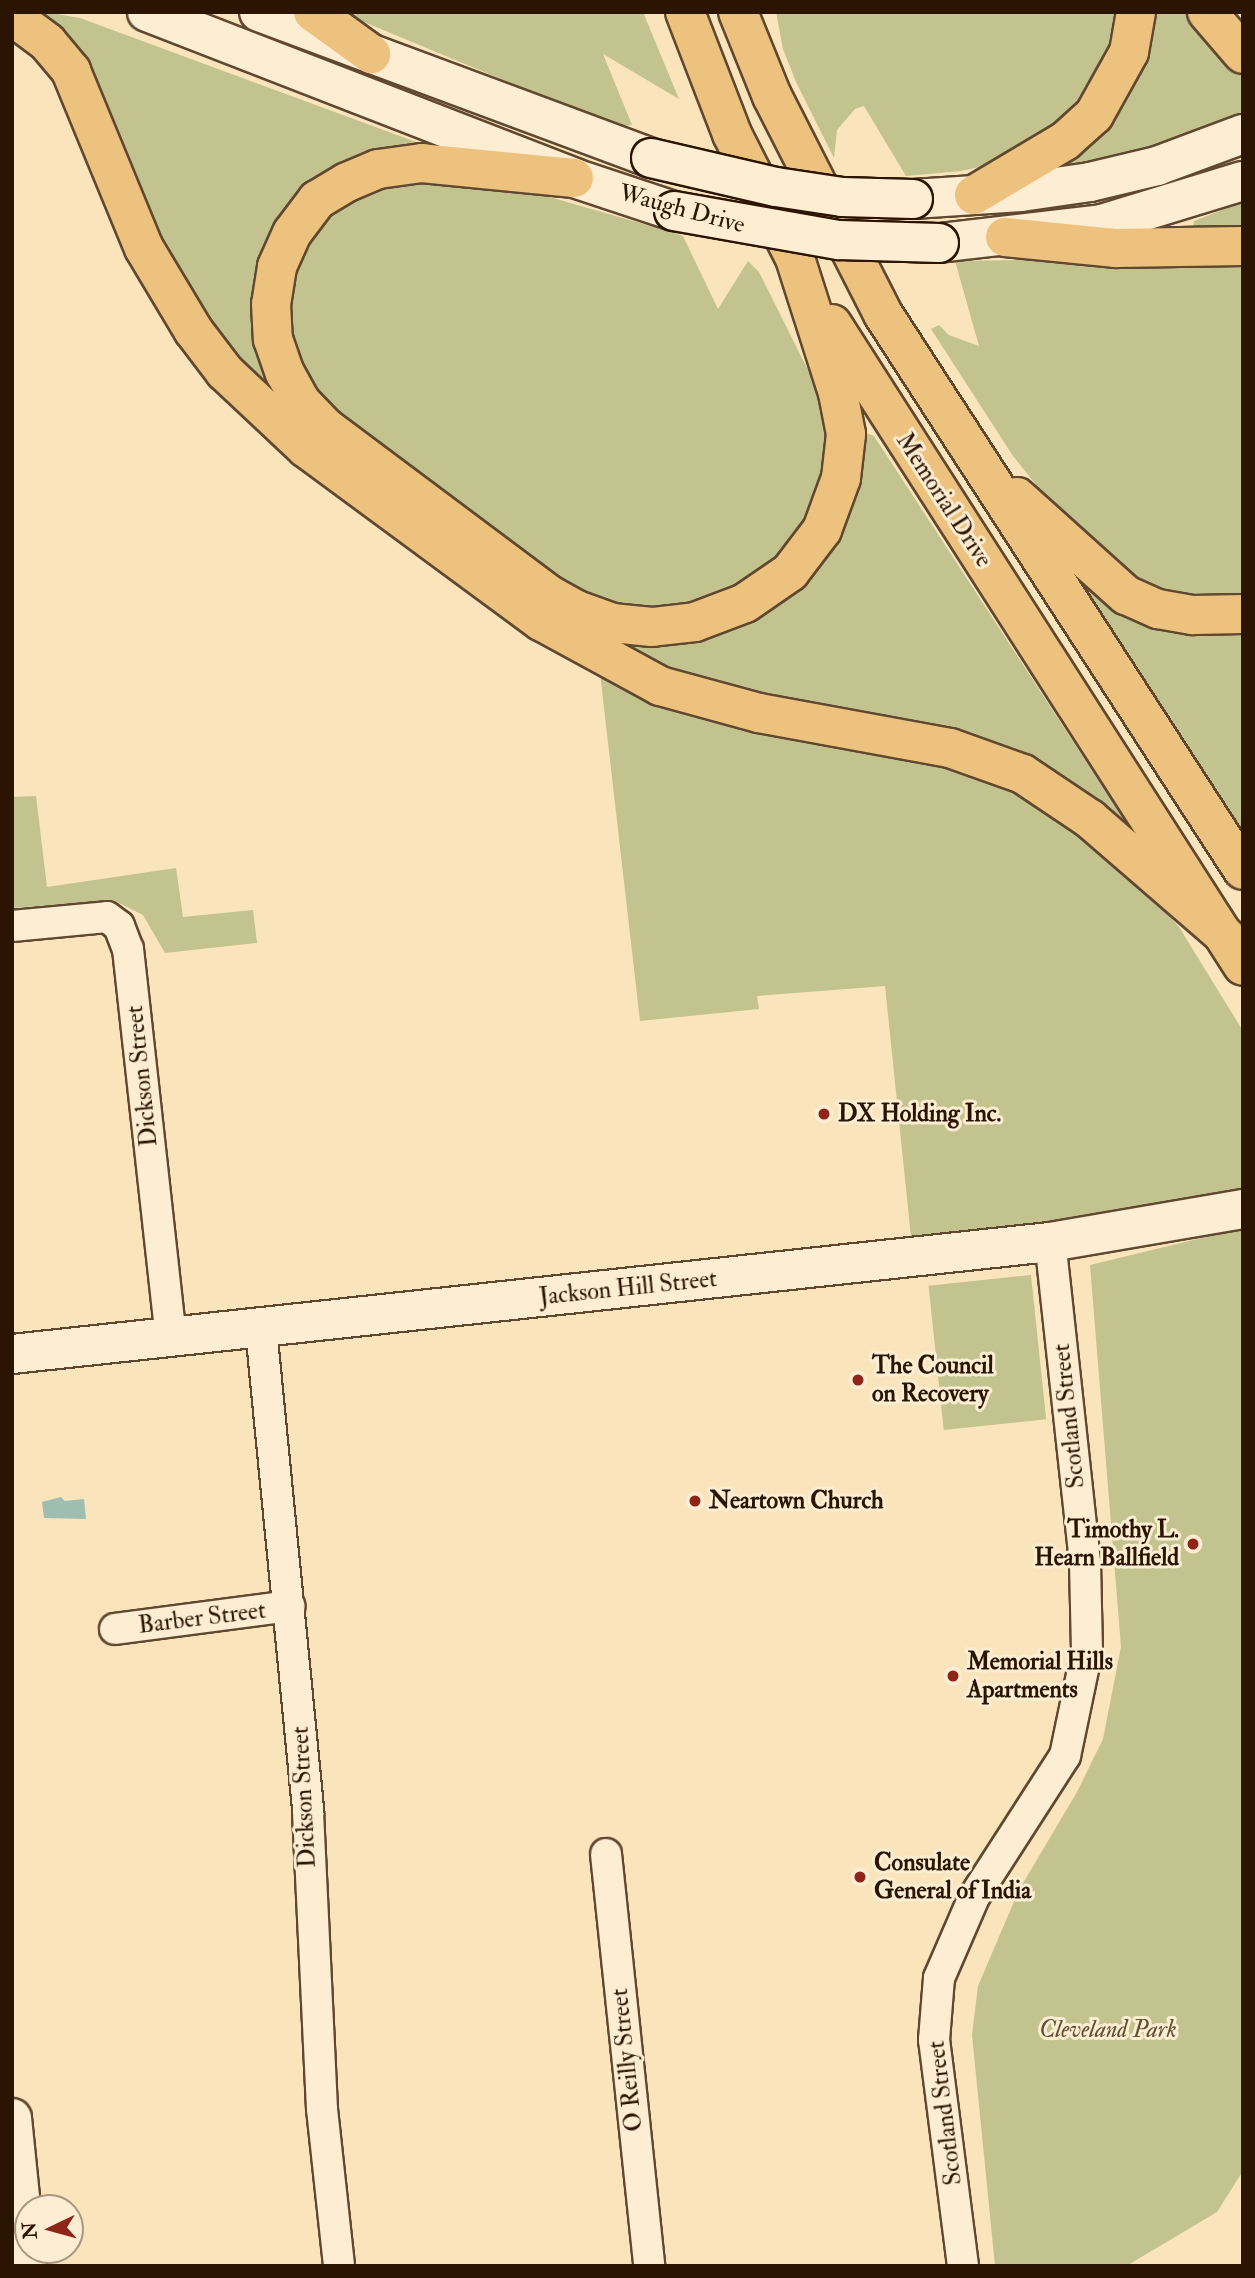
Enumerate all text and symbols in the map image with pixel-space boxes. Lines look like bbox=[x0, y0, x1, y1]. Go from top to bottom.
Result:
street label: Waugh Drive bbox=[616, 178, 748, 240]
street label: Memorial Drive bbox=[890, 427, 998, 573]
street label: Dickson Street bbox=[120, 1004, 164, 1148]
place label: DX Holding Inc. bbox=[838, 1100, 1001, 1128]
marker: DX Holding Inc. bbox=[816, 1106, 832, 1122]
street label: Jackson Hill Street bbox=[538, 1264, 718, 1312]
street label: Scotland Street bbox=[1047, 1342, 1091, 1490]
place label: The Council on Recovery bbox=[872, 1352, 994, 1408]
marker: The Council on Recovery bbox=[850, 1372, 866, 1388]
place label: Neartown Church bbox=[709, 1487, 884, 1515]
marker: Neartown Church bbox=[687, 1493, 703, 1509]
place label: Timothy L. Hearn Ballfield bbox=[1034, 1516, 1179, 1572]
marker: Timothy L. Hearn Ballfield bbox=[1185, 1536, 1201, 1552]
street label: Barber Street bbox=[137, 1596, 267, 1640]
place label: Memorial Hills Apartments bbox=[967, 1648, 1113, 1704]
marker: Memorial Hills Apartments bbox=[945, 1668, 961, 1684]
street label: Dickson Street bbox=[286, 1725, 322, 1869]
place label: Consulate General of India bbox=[874, 1849, 1031, 1905]
marker: Consulate General of India bbox=[852, 1869, 868, 1885]
street label: O Reilly Street bbox=[605, 1987, 649, 2133]
park label: Cleveland Park bbox=[1039, 2016, 1177, 2044]
street label: Scotland Street bbox=[922, 2039, 968, 2187]
north arrow bbox=[14, 2194, 84, 2264]
text: N bbox=[17, 2221, 43, 2240]

